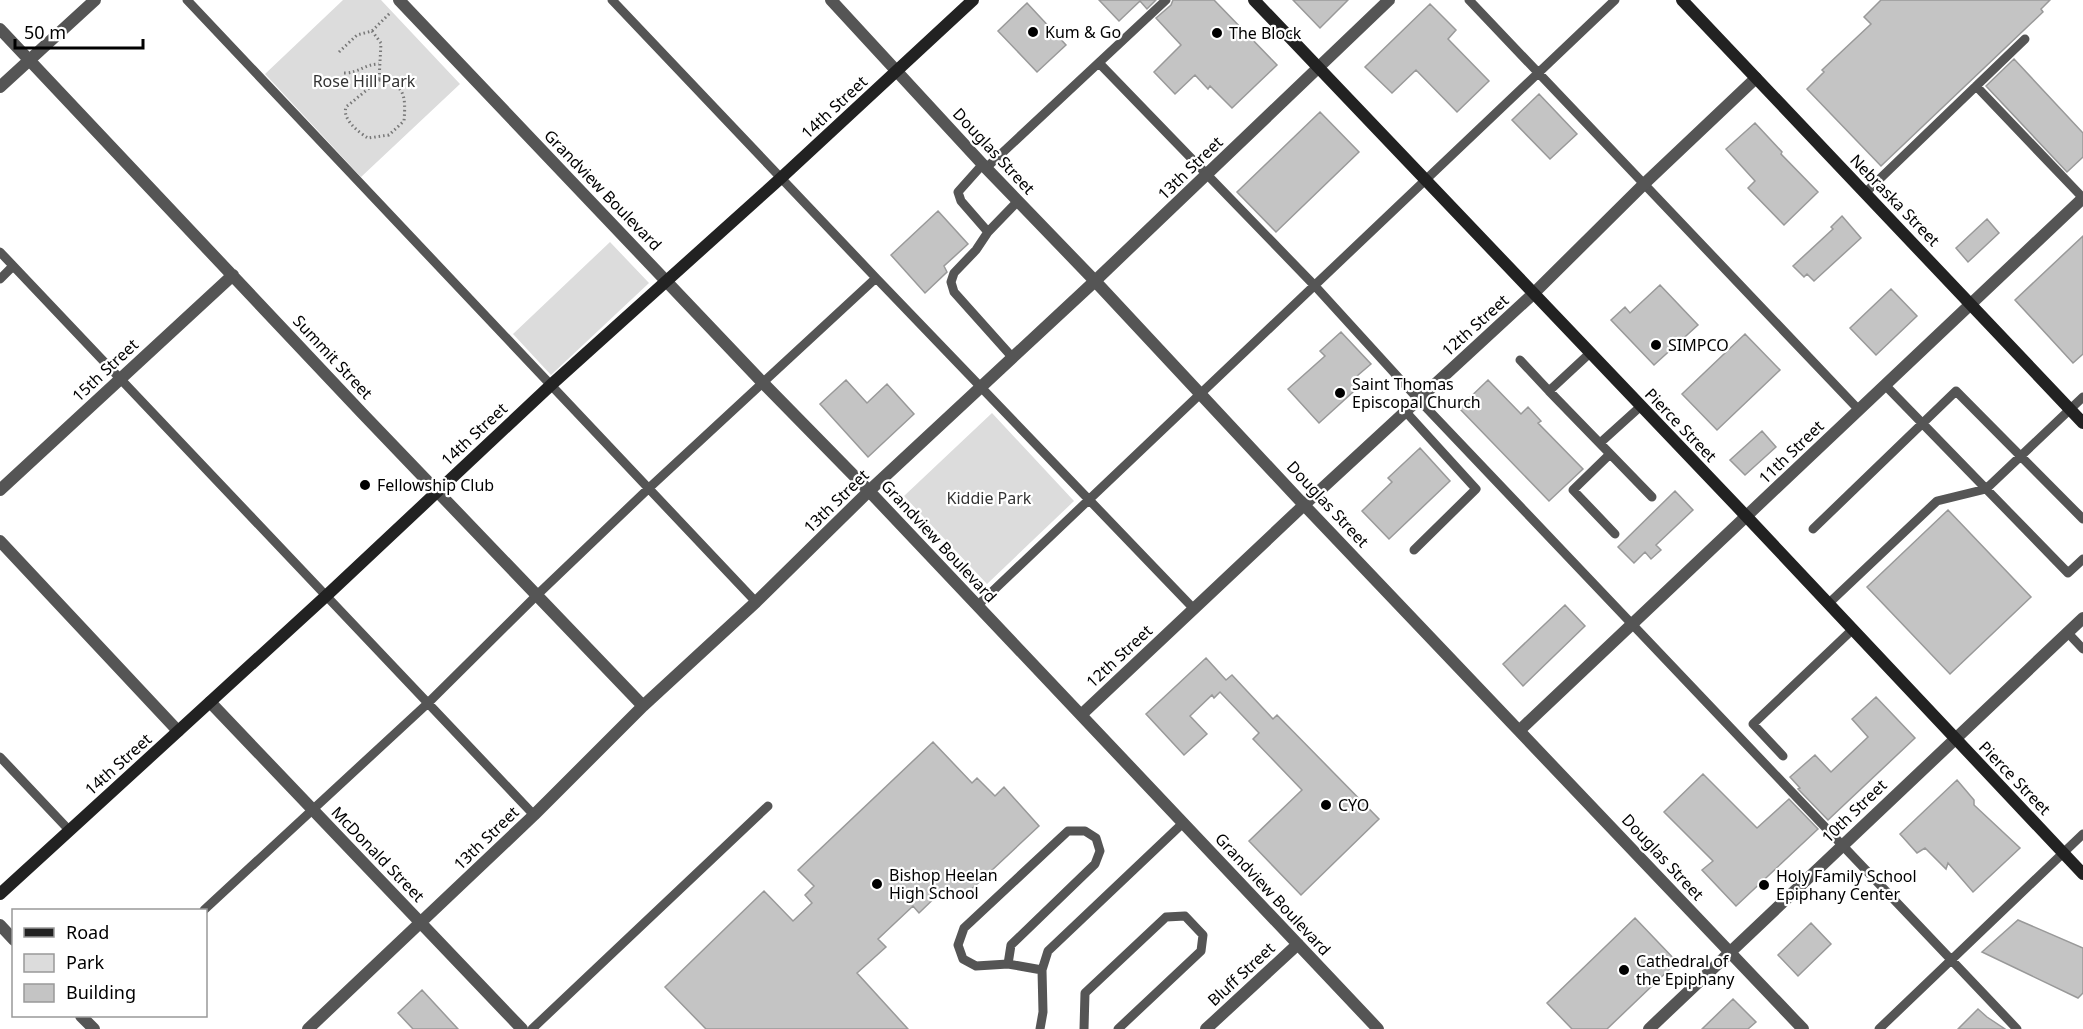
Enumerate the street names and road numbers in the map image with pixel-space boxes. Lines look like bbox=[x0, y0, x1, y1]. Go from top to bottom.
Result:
street label: 14th Street bbox=[796, 71, 872, 143]
street label: Douglas Street bbox=[948, 103, 1040, 199]
street label: Grandview Boulevard bbox=[539, 125, 667, 255]
street label: 13th Street bbox=[1153, 131, 1228, 205]
street label: Nebraska Street bbox=[1845, 149, 1945, 251]
street label: 12th Street bbox=[1437, 289, 1513, 361]
street label: Summit Street bbox=[288, 310, 378, 404]
street label: 15th Street bbox=[67, 334, 143, 406]
street label: Pierce Street bbox=[1640, 383, 1722, 467]
street label: 14th Street bbox=[436, 398, 512, 470]
street label: 11th Street bbox=[1754, 415, 1829, 489]
street label: Douglas Street bbox=[1282, 456, 1374, 552]
street label: 13th Street bbox=[799, 464, 874, 538]
street label: Grandview Boulevard bbox=[876, 475, 1002, 607]
street label: 12th Street bbox=[1081, 620, 1157, 692]
street label: 14th Street bbox=[80, 728, 156, 800]
street label: Pierce Street bbox=[1974, 736, 2056, 820]
street label: 10th Street bbox=[1817, 774, 1892, 848]
street label: McDonald Street bbox=[327, 801, 430, 907]
street label: 13th Street bbox=[449, 801, 524, 875]
street label: Douglas Street bbox=[1617, 809, 1709, 905]
street label: Grandview Boulevard bbox=[1210, 828, 1336, 960]
street label: Bluff Street bbox=[1203, 937, 1279, 1011]

